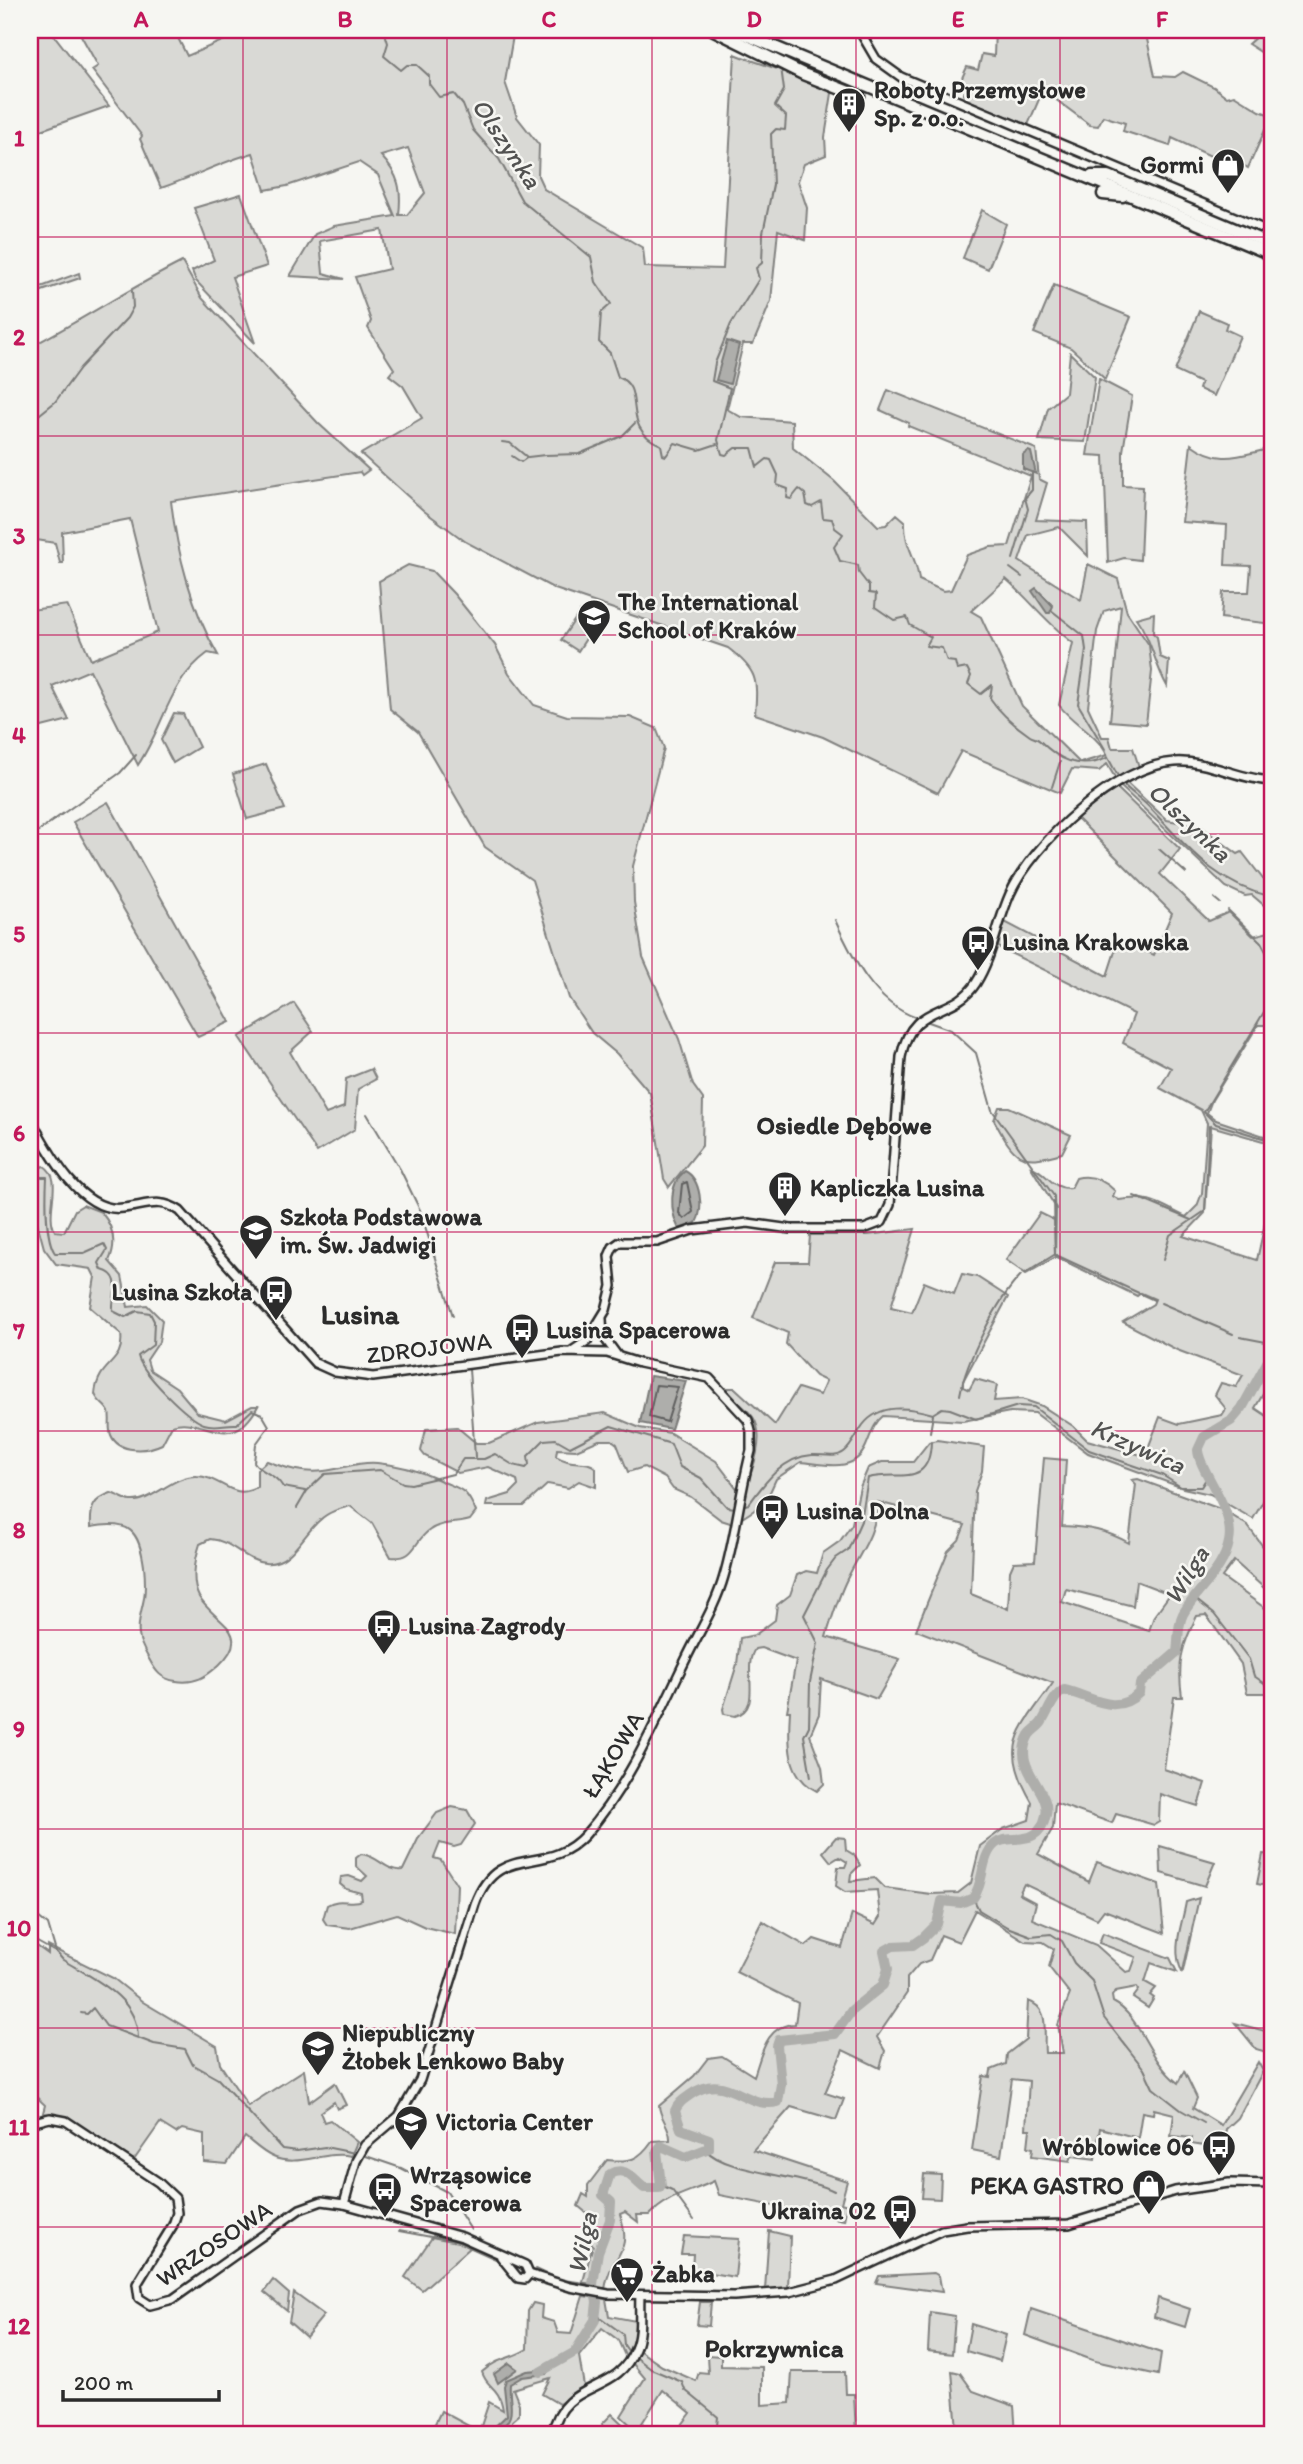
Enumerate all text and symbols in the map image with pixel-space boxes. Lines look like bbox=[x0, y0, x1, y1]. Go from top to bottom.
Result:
text: A bbox=[133, 5, 149, 33]
text: B bbox=[338, 5, 353, 33]
text: C bbox=[542, 5, 557, 33]
text: D bbox=[746, 5, 762, 33]
text: E bbox=[952, 5, 965, 33]
text: F bbox=[1156, 5, 1169, 33]
place label: Roboty Przemysłowe Sp. z o.o. bbox=[874, 75, 1086, 133]
building icon: Roboty Przemysłowe Sp. z o.o. bbox=[830, 85, 868, 134]
water label: Olszynka bbox=[465, 91, 549, 195]
text: 1 bbox=[14, 124, 25, 152]
shop icon: Gormi bbox=[1209, 146, 1247, 195]
place label: Gormi bbox=[1140, 150, 1204, 179]
text: 2 bbox=[13, 323, 26, 351]
text: 3 bbox=[13, 522, 26, 550]
place label: The International School of Kraków bbox=[617, 587, 799, 644]
school or university icon: The International School of Kraków bbox=[575, 597, 613, 646]
text: 4 bbox=[12, 721, 26, 749]
water label: Olszynka bbox=[1141, 775, 1239, 869]
text: 5 bbox=[13, 920, 25, 948]
bus stop icon: Lusina Krakowska bbox=[959, 923, 997, 972]
place label: Lusina Krakowska bbox=[1002, 927, 1189, 956]
district label: Osiedle Dębowe bbox=[756, 1109, 932, 1141]
text: 6 bbox=[13, 1119, 25, 1147]
building icon: Kapliczka Lusina bbox=[766, 1169, 804, 1218]
place label: Kapliczka Lusina bbox=[810, 1173, 985, 1203]
place label: Szkoła Podstawowa im. Św. Jadwigi bbox=[280, 1202, 482, 1260]
school or university icon: Szkoła Podstawowa im. Św. Jadwigi bbox=[237, 1212, 275, 1261]
bus stop icon: Lusina Szkoła bbox=[257, 1273, 295, 1322]
place label: Lusina Szkoła bbox=[112, 1277, 252, 1306]
district label: Lusina bbox=[321, 1297, 400, 1331]
bus stop icon: Lusina Spacerowa bbox=[503, 1311, 541, 1360]
place label: Lusina Spacerowa bbox=[546, 1315, 731, 1345]
text: 7 bbox=[12, 1317, 25, 1345]
street label: ZDROJOWA bbox=[365, 1325, 493, 1370]
water label: Krzywica bbox=[1086, 1411, 1191, 1481]
bus stop icon: Lusina Dolna bbox=[753, 1492, 791, 1541]
place label: Lusina Dolna bbox=[796, 1496, 929, 1525]
text: 8 bbox=[13, 1516, 26, 1544]
water label: Wilga bbox=[1156, 1539, 1217, 1610]
bus stop icon: Lusina Zagrody bbox=[365, 1607, 403, 1656]
place label: Lusina Zagrody bbox=[408, 1611, 566, 1641]
street label: ŁĄKOWA bbox=[575, 1706, 650, 1803]
text: 9 bbox=[13, 1715, 25, 1743]
text: 10 bbox=[7, 1914, 31, 1942]
place label: Niepubliczny Żłobek Lenkowo Baby bbox=[342, 2018, 565, 2076]
school or university icon: Niepubliczny Żłobek Lenkowo Baby bbox=[299, 2028, 337, 2077]
school or university icon: Victoria Center bbox=[392, 2103, 430, 2152]
place label: Victoria Center bbox=[436, 2107, 593, 2136]
text: 11 bbox=[8, 2113, 30, 2141]
bus stop icon: Wróblowice 06 bbox=[1200, 2128, 1238, 2177]
place label: Wróblowice 06 bbox=[1042, 2132, 1194, 2161]
place label: Wrząsowice Spacerowa bbox=[410, 2160, 532, 2218]
shop icon: PEKA GASTRO bbox=[1130, 2167, 1168, 2216]
bus stop icon: Wrząsowice Spacerowa bbox=[366, 2170, 404, 2219]
place label: PEKA GASTRO bbox=[970, 2171, 1124, 2200]
bus stop icon: Ukraina 02 bbox=[881, 2192, 919, 2241]
street label: WRZOSOWA bbox=[150, 2194, 277, 2293]
place label: Ukraina 02 bbox=[761, 2196, 876, 2225]
water label: Wilga bbox=[560, 2208, 604, 2277]
supermarket icon: Żabka bbox=[608, 2255, 646, 2304]
place label: Żabka bbox=[652, 2259, 715, 2288]
text: 12 bbox=[8, 2312, 31, 2340]
district label: Pokrzywnica bbox=[705, 2332, 844, 2364]
scale bar bbox=[63, 2359, 219, 2403]
text: 200 m bbox=[74, 2370, 134, 2395]

